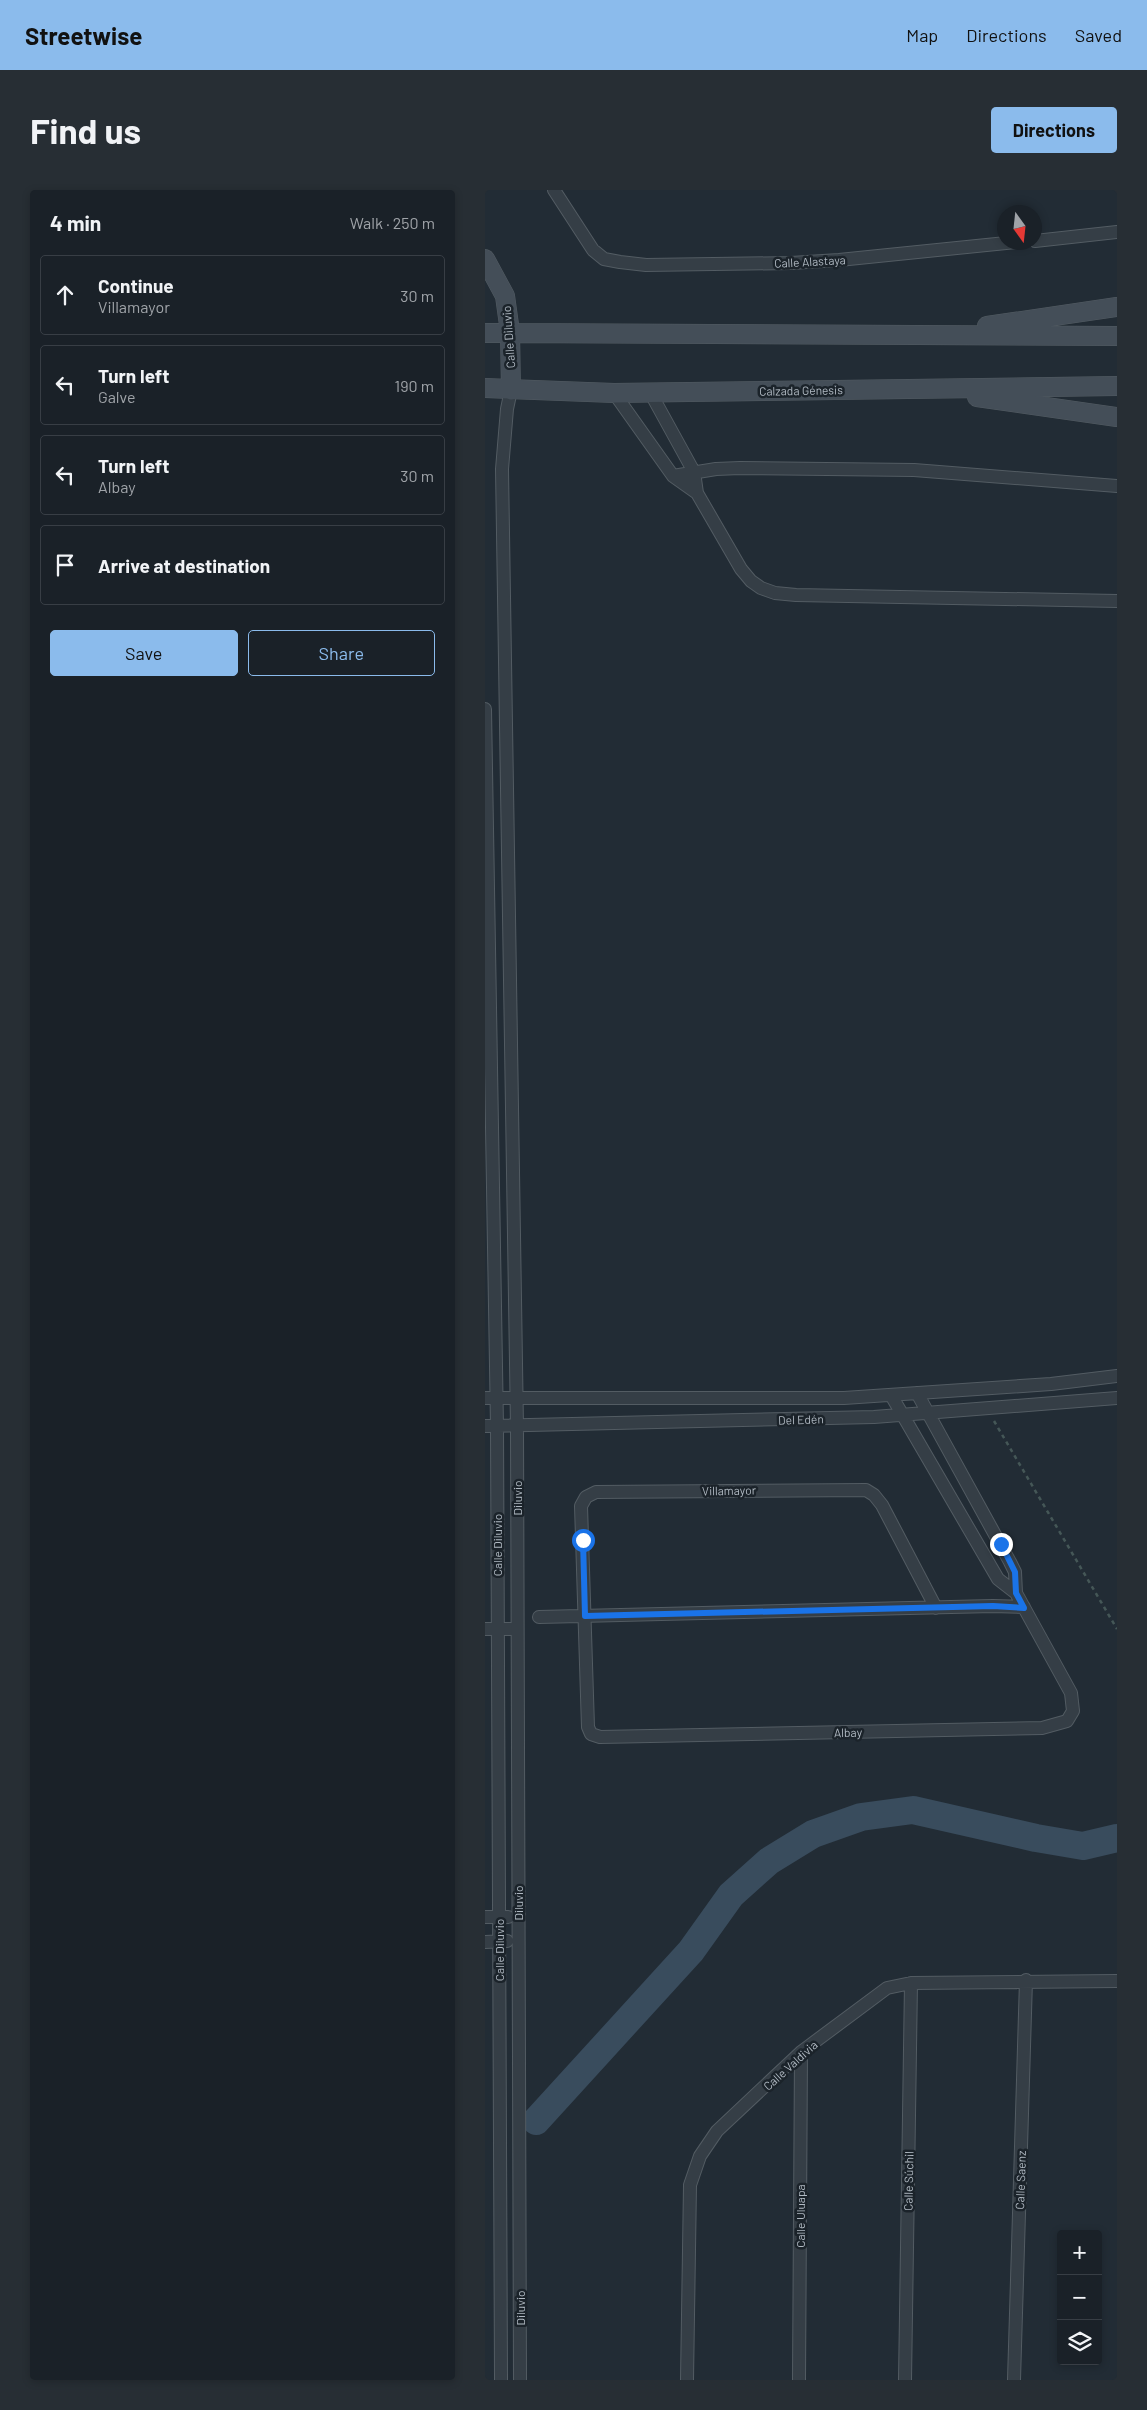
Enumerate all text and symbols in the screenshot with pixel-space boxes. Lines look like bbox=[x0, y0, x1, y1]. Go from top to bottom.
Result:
text: Streetwise bbox=[25, 21, 142, 50]
text: Map bbox=[906, 24, 938, 46]
text: Directions bbox=[966, 24, 1047, 46]
text: Saved bbox=[1075, 24, 1122, 46]
button: Directions bbox=[991, 107, 1117, 153]
text: Find us bbox=[30, 109, 141, 151]
north arrow bbox=[997, 205, 1042, 250]
text: 4 min bbox=[50, 210, 101, 235]
text: Walk · 250 m bbox=[350, 213, 435, 232]
street label: Calle Alastaya bbox=[774, 252, 846, 270]
text: Continue bbox=[98, 274, 174, 297]
icon: ahead bbox=[51, 281, 79, 309]
text: 30 m bbox=[400, 286, 434, 305]
text: Villamayor bbox=[98, 297, 170, 316]
street label: Calle Diluvio bbox=[499, 305, 517, 369]
text: Turn left bbox=[98, 364, 169, 387]
icon: left bbox=[51, 371, 79, 399]
text: 190 m bbox=[395, 376, 434, 395]
street label: Calzada Génesis bbox=[759, 382, 843, 398]
text: Galve bbox=[98, 387, 135, 406]
text: Turn left bbox=[98, 454, 169, 477]
icon: left bbox=[51, 461, 79, 489]
text: 30 m bbox=[400, 466, 434, 485]
text: Albay bbox=[98, 477, 136, 496]
icon: arrive bbox=[51, 551, 79, 579]
text: Arrive at destination bbox=[98, 554, 270, 577]
button: Save bbox=[50, 630, 238, 676]
button: Share bbox=[248, 630, 435, 676]
street label: Del Edén bbox=[778, 1411, 824, 1427]
street label: Diluvio bbox=[510, 1481, 524, 1515]
street label: Villamayor bbox=[702, 1483, 757, 1497]
street label: Calle Diluvio bbox=[490, 1514, 504, 1576]
route start bbox=[572, 1529, 595, 1552]
route end bbox=[990, 1533, 1013, 1556]
street label: Albay bbox=[834, 1725, 863, 1739]
street label: Diluvio bbox=[511, 1886, 525, 1920]
street label: Calle Diluvio bbox=[492, 1919, 506, 1981]
street label: Calle Valdivia bbox=[760, 2037, 820, 2093]
street label: Calle Saenz bbox=[1012, 2150, 1028, 2210]
street label: Calle Súchil bbox=[900, 2151, 916, 2211]
street label: Calle Uluapa bbox=[793, 2184, 807, 2248]
map controls bbox=[1057, 2230, 1102, 2365]
button: + bbox=[1057, 2230, 1102, 2275]
button: − bbox=[1057, 2275, 1102, 2320]
street label: Diluvio bbox=[513, 2291, 527, 2325]
button: layers bbox=[1057, 2320, 1102, 2365]

